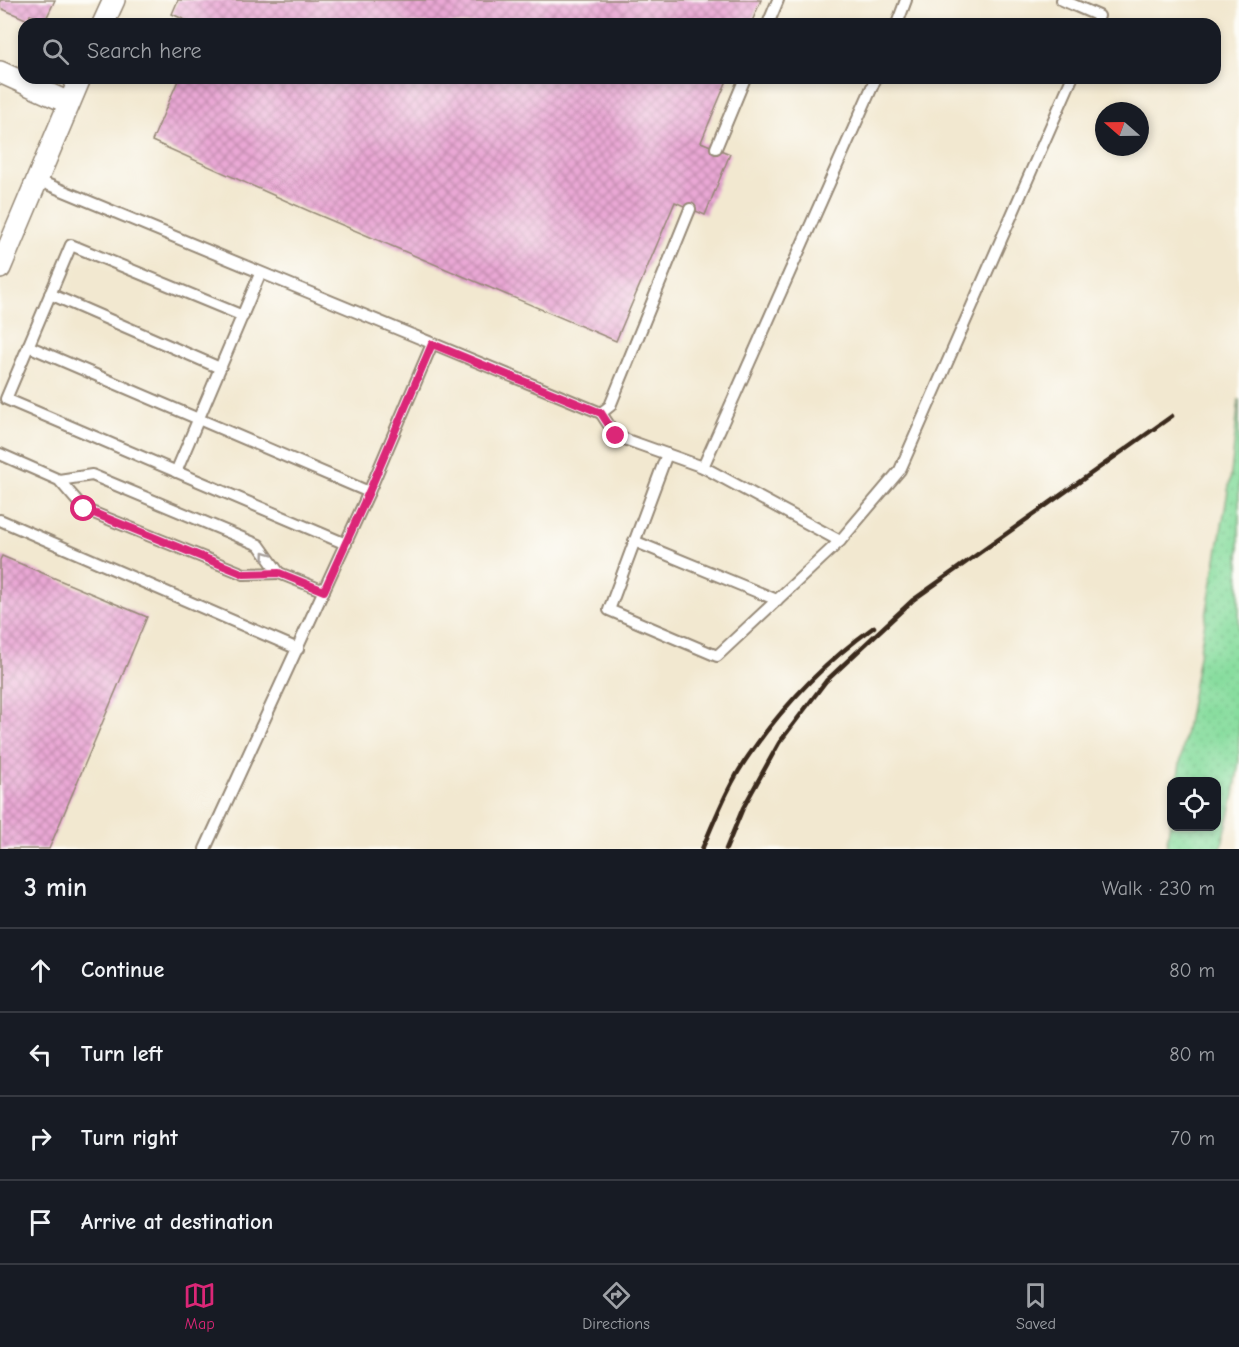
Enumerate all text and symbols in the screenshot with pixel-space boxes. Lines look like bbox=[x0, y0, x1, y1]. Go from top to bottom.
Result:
search box bbox=[18, 18, 1221, 84]
icon: search bbox=[39, 35, 72, 68]
text: Search here bbox=[87, 38, 202, 64]
north arrow bbox=[1095, 102, 1149, 156]
route end bbox=[602, 422, 628, 448]
route start bbox=[70, 495, 96, 521]
one-way arrow bbox=[262, 551, 273, 562]
map controls bbox=[1167, 777, 1221, 831]
button: locate bbox=[1167, 777, 1221, 831]
text: 3 min bbox=[24, 873, 87, 903]
text: Walk · 230 m bbox=[1102, 877, 1215, 900]
icon: ahead bbox=[24, 954, 57, 987]
text: Continue bbox=[81, 957, 164, 983]
text: 80 m bbox=[1169, 959, 1215, 982]
icon: left bbox=[24, 1038, 57, 1071]
text: Turn left bbox=[81, 1041, 163, 1067]
text: 80 m bbox=[1169, 1043, 1215, 1066]
icon: right bbox=[24, 1122, 57, 1155]
text: Turn right bbox=[81, 1125, 178, 1151]
text: 70 m bbox=[1170, 1127, 1215, 1150]
icon: arrive bbox=[24, 1206, 57, 1239]
text: Arrive at destination bbox=[81, 1209, 273, 1235]
tab: Map bbox=[183, 1279, 216, 1333]
tab: Directions bbox=[582, 1279, 650, 1333]
tab: Saved bbox=[1016, 1279, 1056, 1333]

